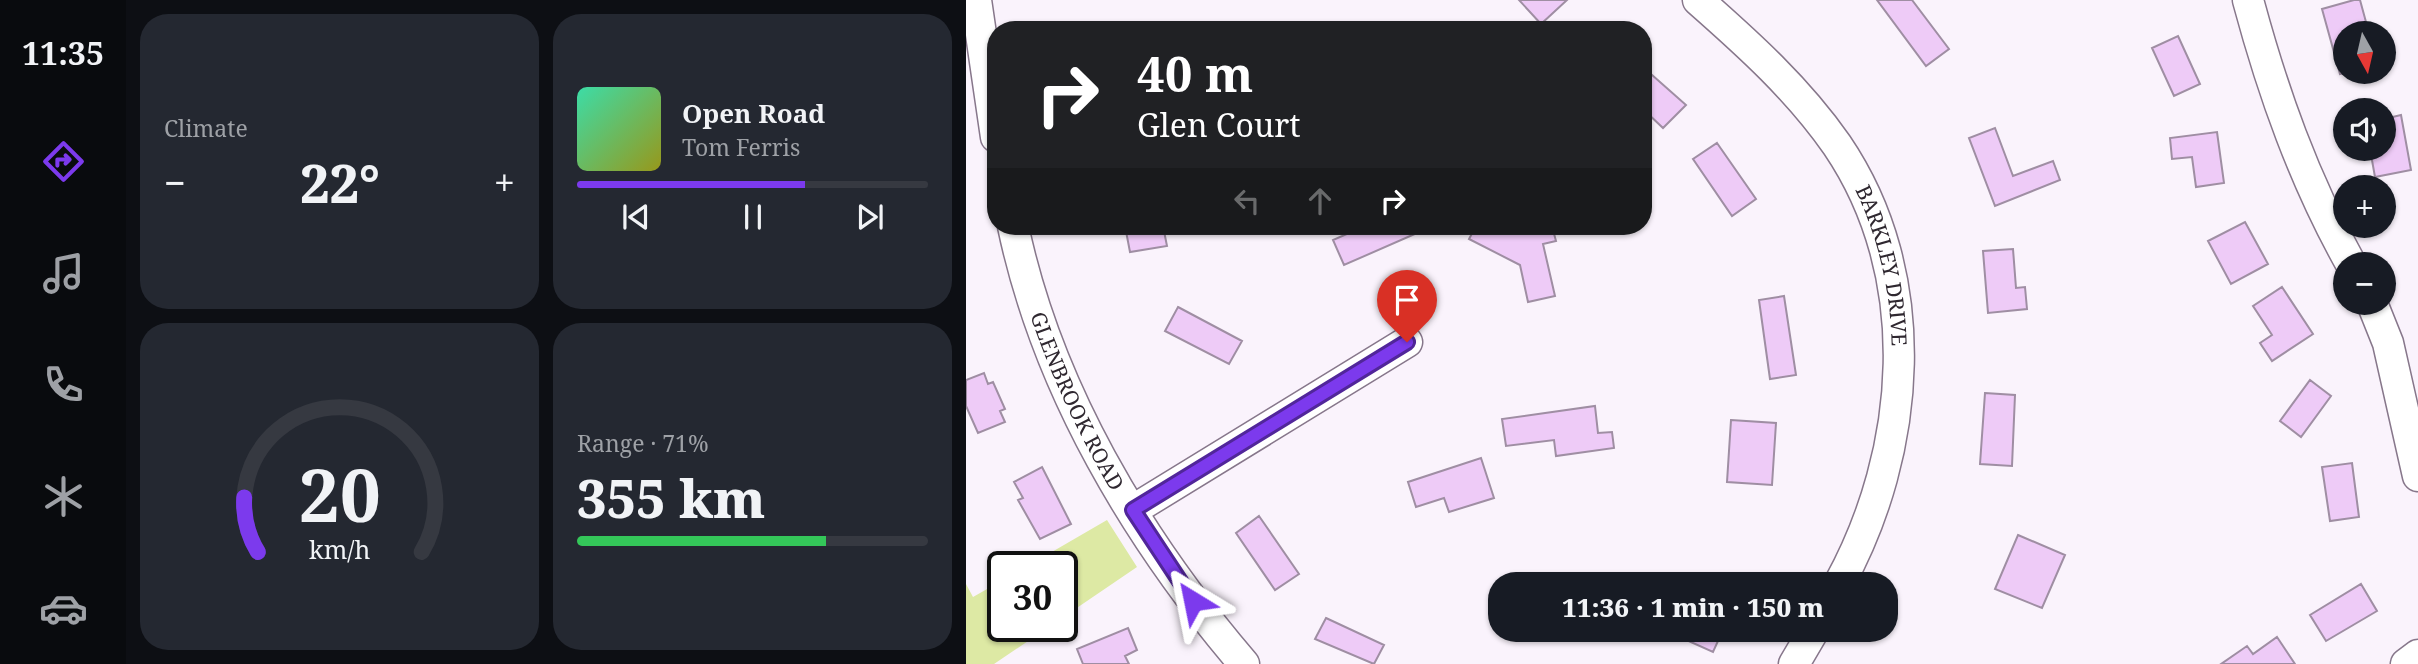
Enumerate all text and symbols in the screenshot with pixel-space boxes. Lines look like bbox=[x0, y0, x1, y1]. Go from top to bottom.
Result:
north arrow bbox=[2333, 21, 2396, 84]
map controls bbox=[2333, 21, 2396, 315]
text: 11:35 bbox=[22, 31, 104, 74]
text: 40 m bbox=[1137, 40, 1253, 106]
icon: right bbox=[1022, 49, 1113, 140]
text: Open Road bbox=[682, 95, 825, 131]
button: sound bbox=[2333, 98, 2396, 161]
text: Glen Court bbox=[1137, 103, 1301, 146]
text: Climate bbox=[164, 112, 248, 144]
text: Tom Ferris bbox=[682, 131, 800, 163]
icon: directions bbox=[39, 137, 88, 186]
text: 22° bbox=[300, 147, 380, 218]
text: − bbox=[164, 156, 186, 208]
text: + bbox=[494, 156, 515, 208]
button: + bbox=[2333, 175, 2396, 238]
street label: BARKLEY DRIVE bbox=[1849, 180, 1914, 346]
icon: left bbox=[1228, 182, 1266, 220]
icon: ahead bbox=[1301, 182, 1339, 220]
icon: right bbox=[1374, 182, 1412, 220]
icon: previous bbox=[617, 198, 655, 236]
icon: pause bbox=[734, 198, 772, 236]
icon: next bbox=[851, 198, 889, 236]
icon: music bbox=[39, 249, 88, 298]
button: − bbox=[2333, 252, 2396, 315]
pin bbox=[1377, 270, 1437, 342]
icon: arrive bbox=[1388, 281, 1426, 319]
street label: GLENBROOK ROAD bbox=[1024, 308, 1131, 495]
icon: phone bbox=[39, 360, 88, 409]
text: Range · 71% bbox=[577, 427, 709, 459]
text: 20 bbox=[298, 445, 381, 544]
text: 355 km bbox=[577, 462, 765, 533]
icon: climate bbox=[39, 472, 88, 521]
text: km/h bbox=[309, 532, 370, 566]
speed limit sign: 30 bbox=[987, 551, 1078, 642]
position arrow bbox=[1156, 564, 1230, 638]
icon: car bbox=[39, 584, 88, 633]
text: 11:36 · 1 min · 150 m bbox=[1562, 589, 1824, 625]

